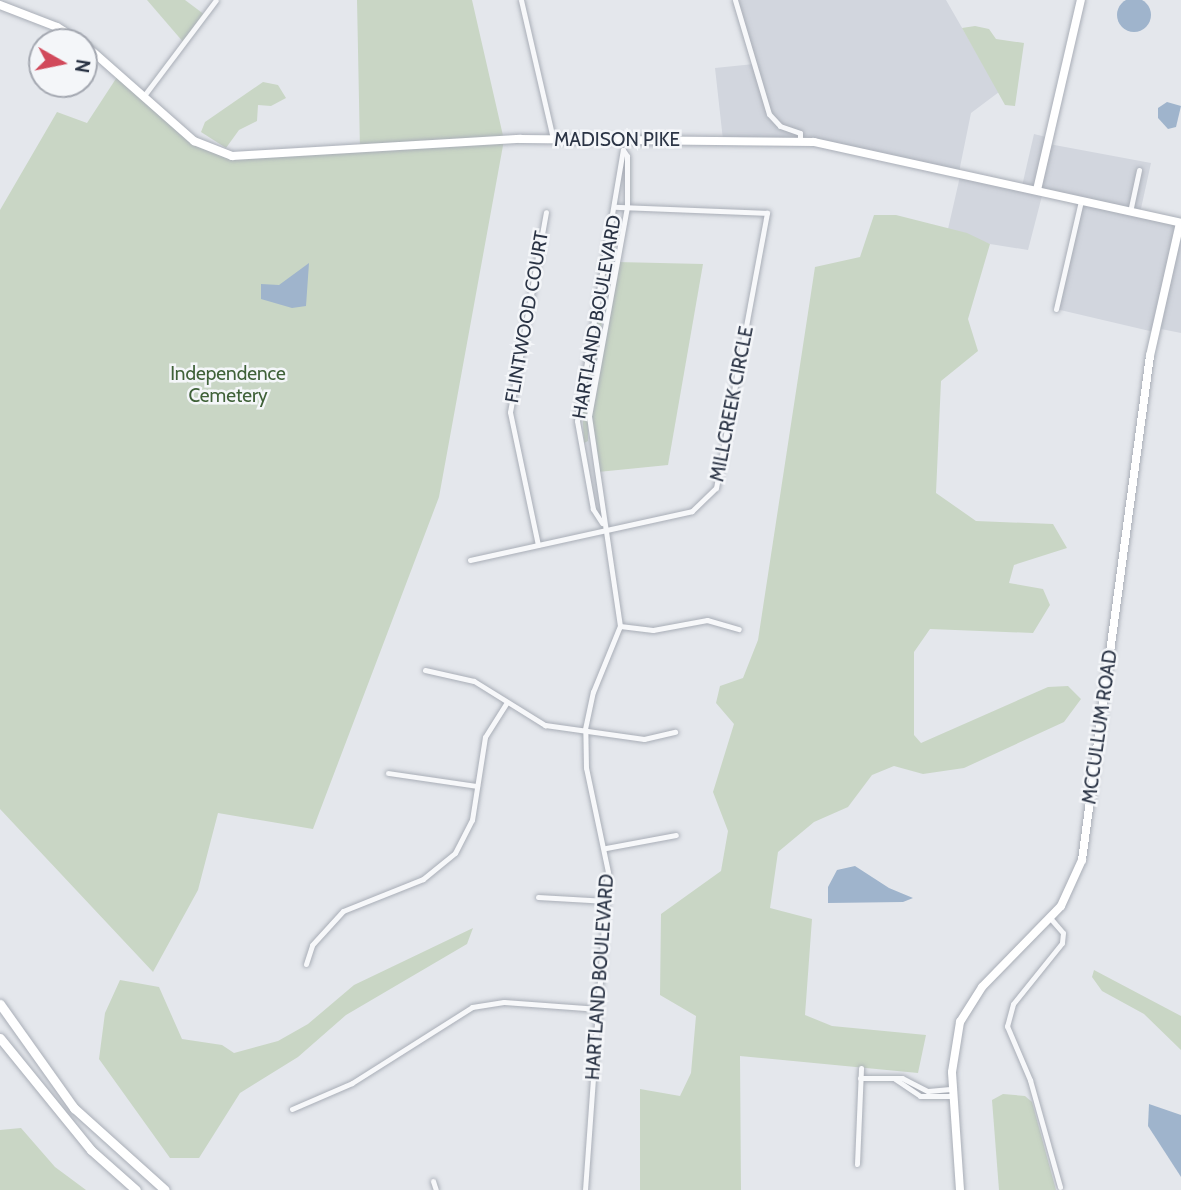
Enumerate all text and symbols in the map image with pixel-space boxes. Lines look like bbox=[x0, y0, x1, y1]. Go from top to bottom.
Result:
north arrow bbox=[28, 28, 98, 98]
text: N bbox=[70, 58, 95, 74]
street label: MADISON PIKE bbox=[554, 129, 680, 151]
street label: HARTLAND BOULEVARD bbox=[568, 213, 626, 421]
street label: FLINTWOOD COURT bbox=[501, 229, 553, 405]
street label: MILLCREEK CIRCLE bbox=[706, 324, 758, 484]
park label: Independence Cemetery bbox=[170, 363, 286, 407]
street label: MCCULLUM ROAD bbox=[1078, 648, 1122, 806]
street label: HARTLAND BOULEVARD bbox=[581, 873, 619, 1081]

